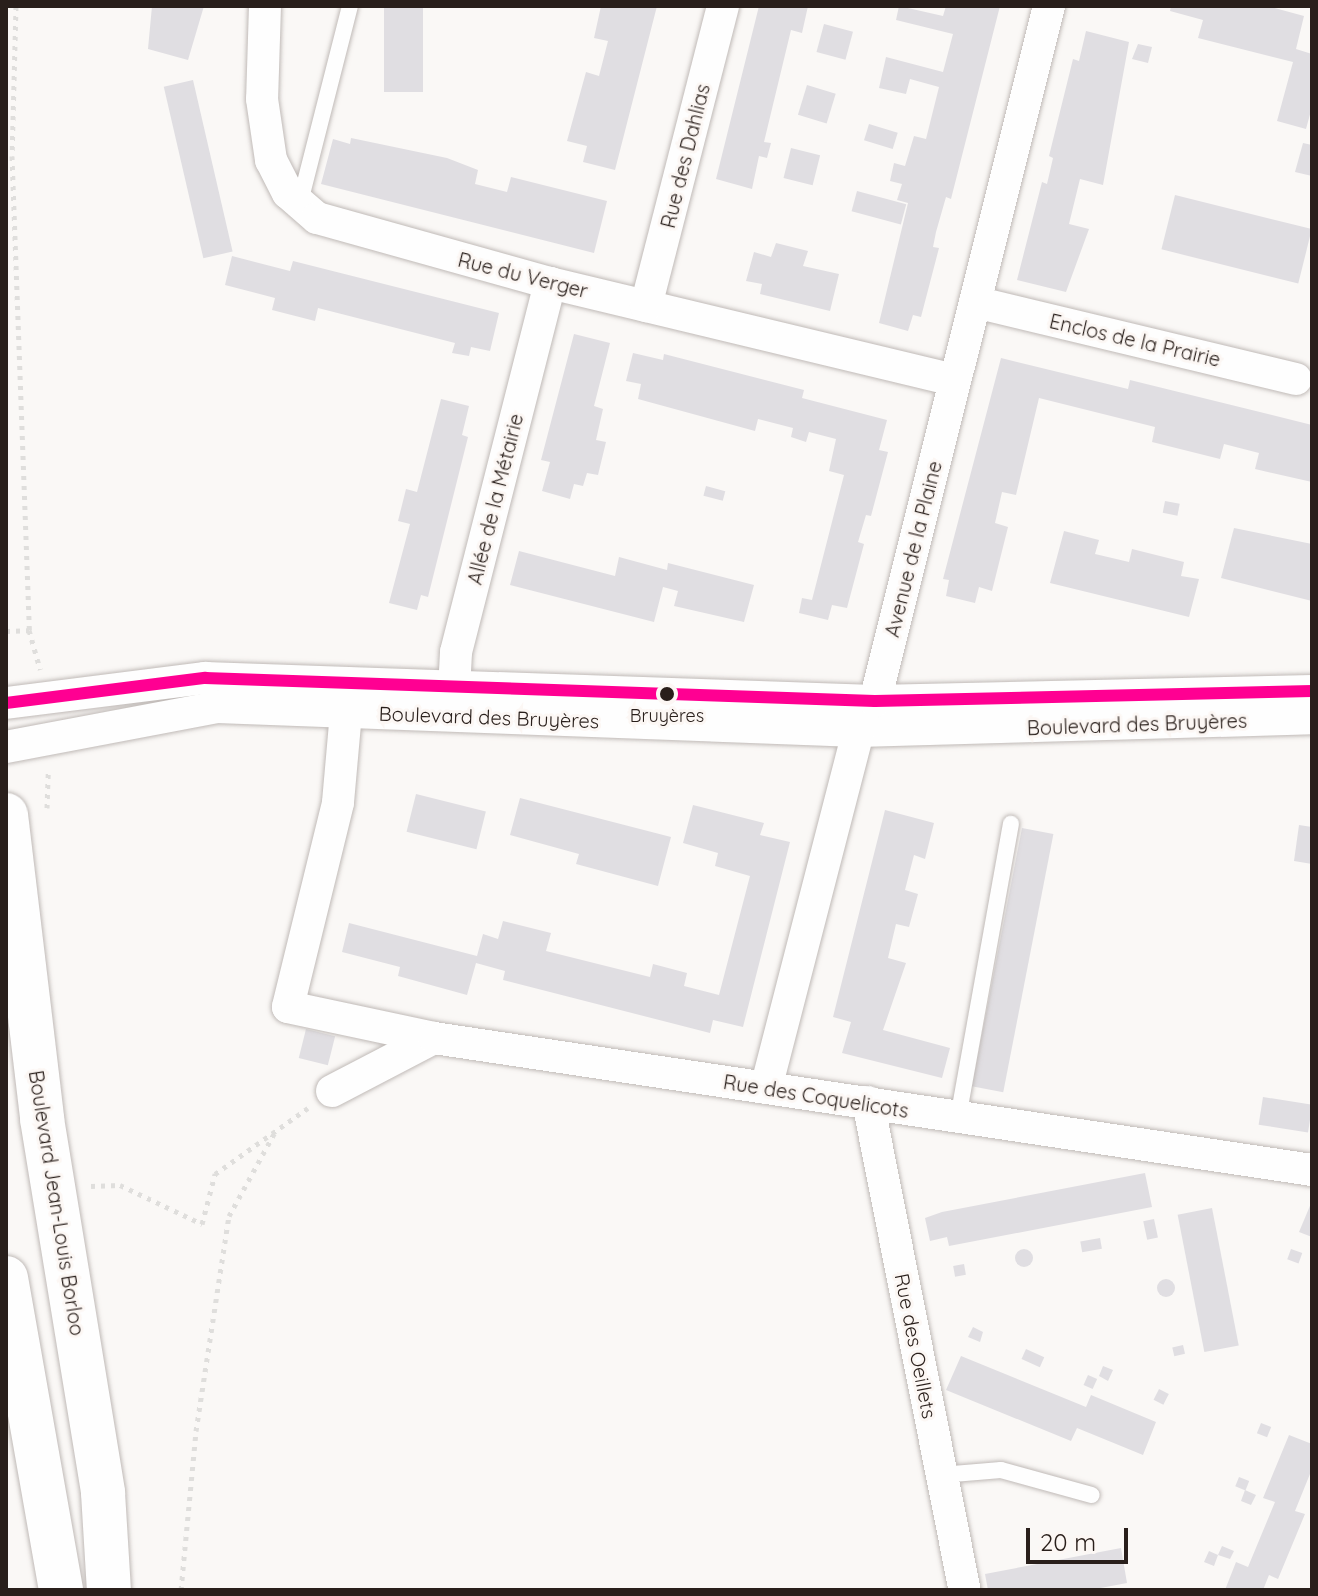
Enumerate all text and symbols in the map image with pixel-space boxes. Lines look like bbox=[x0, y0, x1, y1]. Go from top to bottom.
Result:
street label: Rue des Dahlias bbox=[655, 81, 715, 231]
street label: Rue du Verger bbox=[455, 247, 591, 303]
street label: Enclos de la Prairie bbox=[1047, 309, 1223, 371]
street label: Allée de la Métairie bbox=[462, 411, 528, 587]
street label: Avenue de la Plaine bbox=[879, 458, 947, 640]
marker: Bruyères bbox=[659, 686, 675, 702]
street label: Boulevard des Bruyères bbox=[378, 701, 600, 733]
place label: Bruyères bbox=[630, 705, 704, 727]
street label: Boulevard des Bruyères bbox=[1026, 708, 1248, 740]
street label: Boulevard Jean-Louis Borloo bbox=[24, 1069, 90, 1337]
street label: Rue des Coquelicots bbox=[722, 1069, 910, 1123]
street label: Rue des Oeillets bbox=[890, 1271, 942, 1421]
scale bar bbox=[1030, 1512, 1132, 1562]
text: 20 m bbox=[1040, 1527, 1096, 1557]

